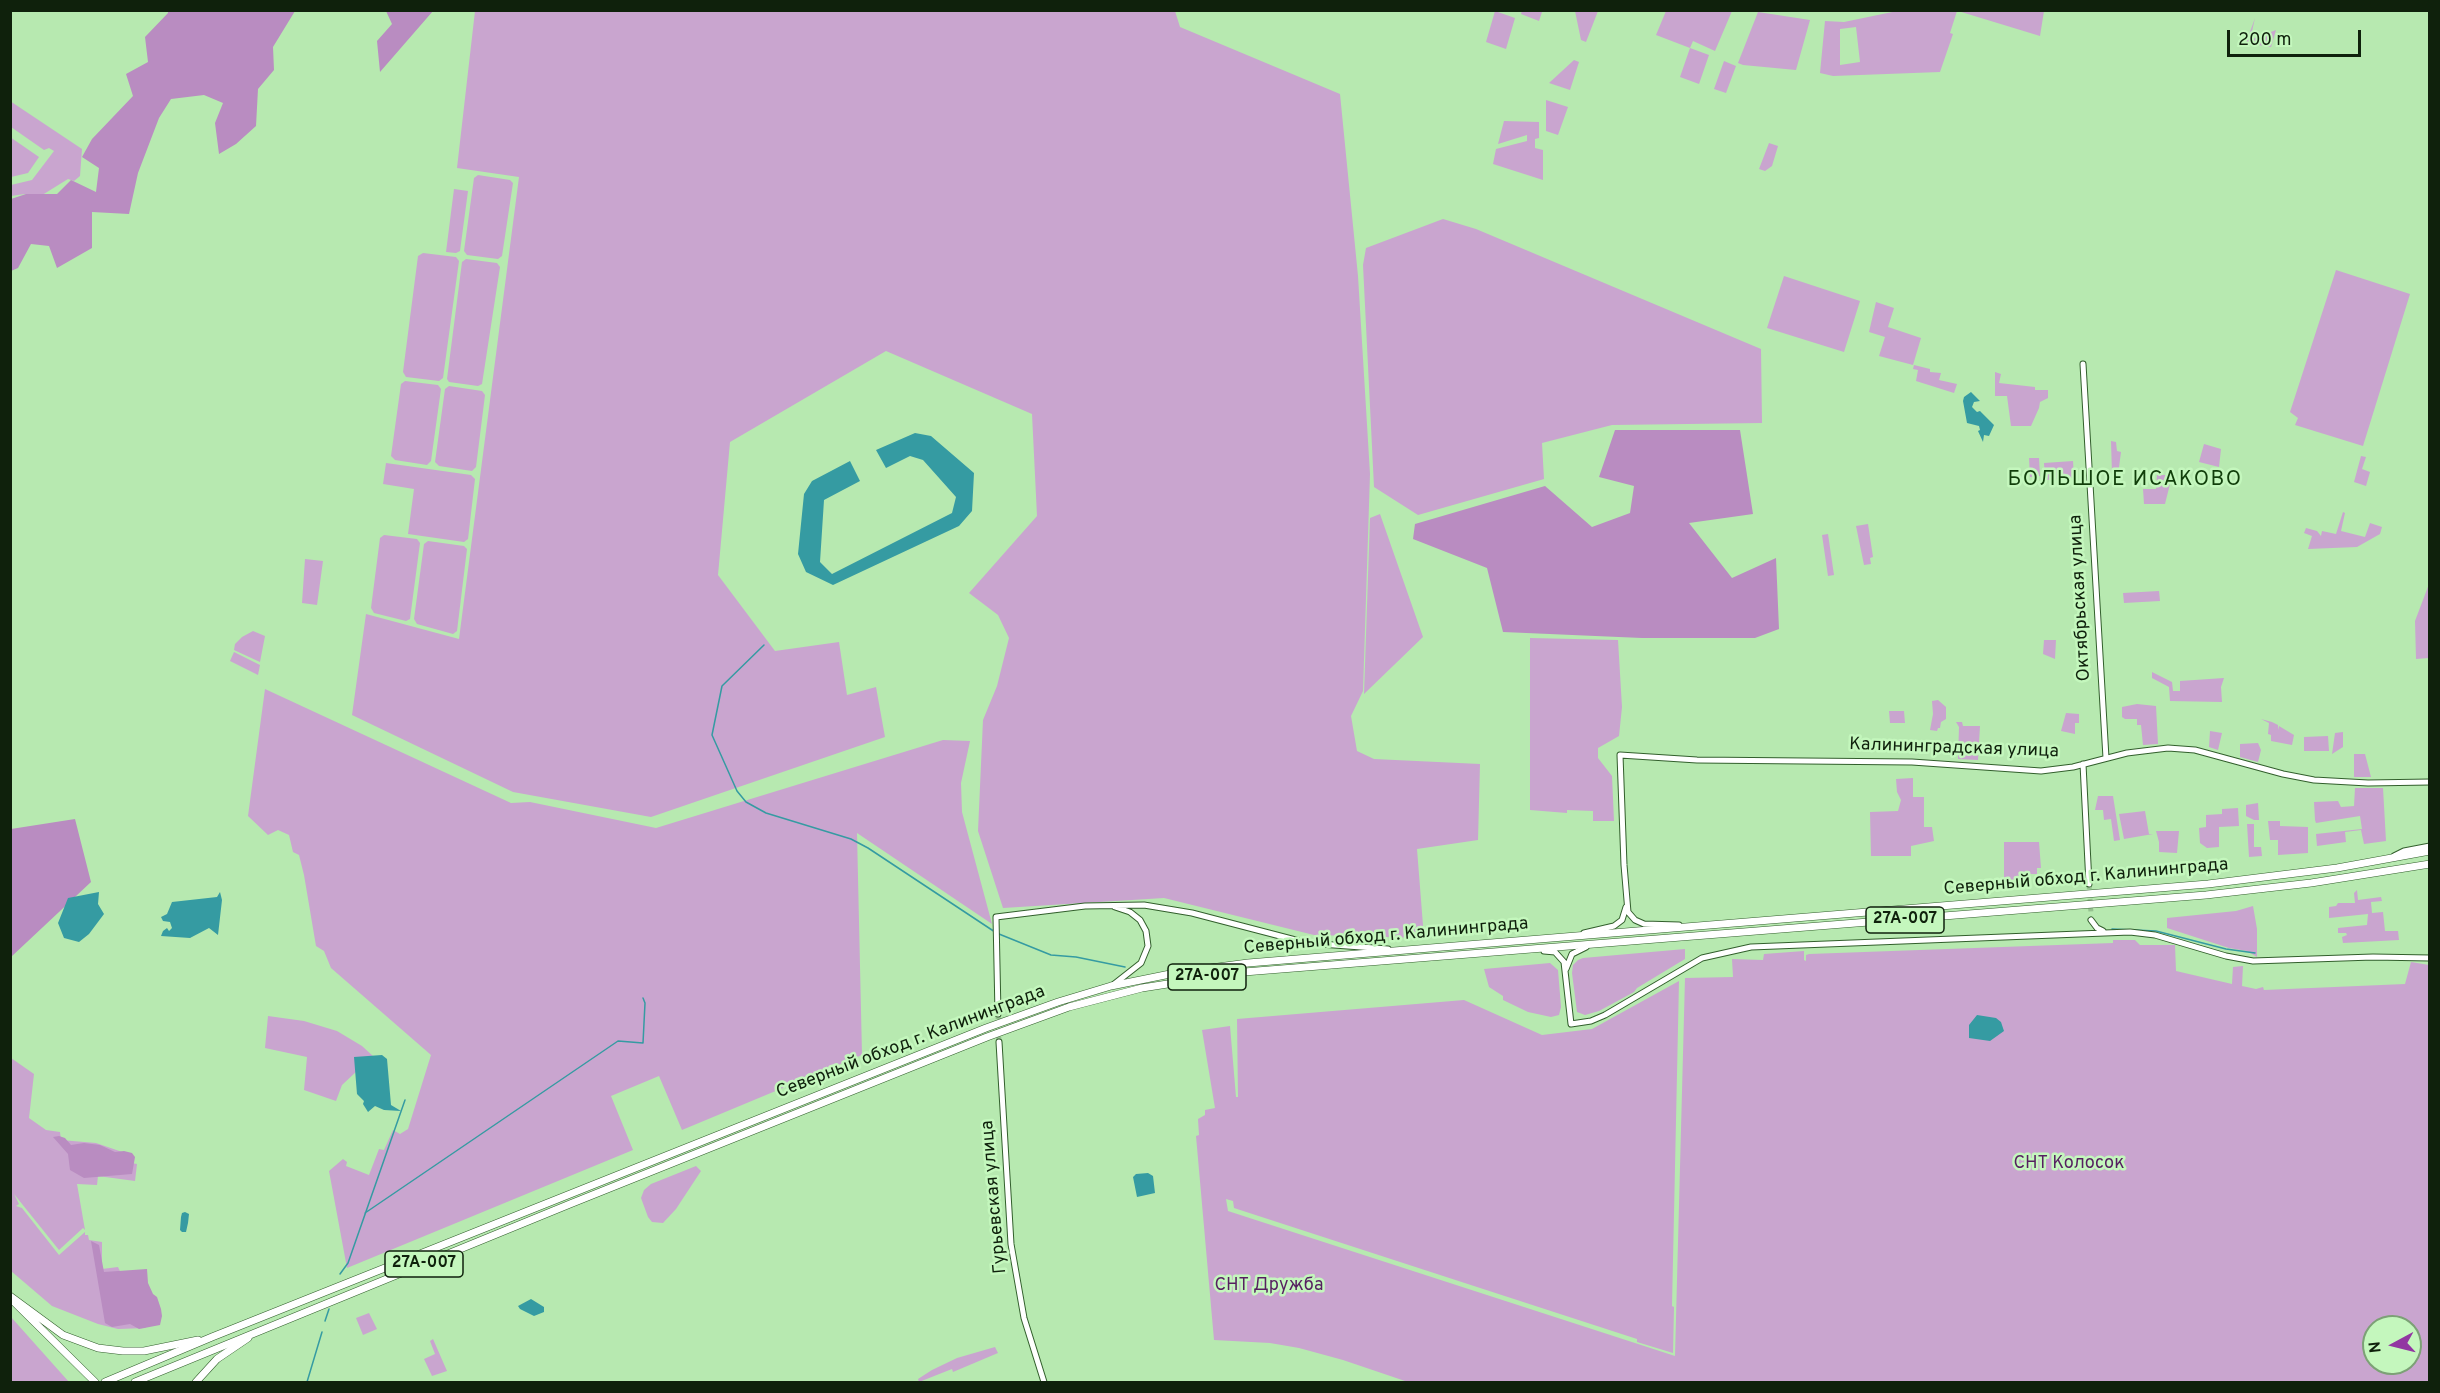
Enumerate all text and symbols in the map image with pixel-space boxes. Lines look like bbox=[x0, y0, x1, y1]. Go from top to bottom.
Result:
scale bar bbox=[2230, 18, 2364, 56]
text: 200 m bbox=[2238, 29, 2291, 52]
district label: БОЛЬШОЕ ИСАКОВО bbox=[2007, 468, 2243, 494]
street label: Октябрьская улица bbox=[2066, 514, 2096, 682]
street label: Калининградская улица bbox=[1849, 735, 2059, 763]
street label: Северный обход г. Калининграда bbox=[1943, 855, 2229, 901]
road number: 27А-007 bbox=[1866, 907, 1944, 933]
street label: Северный обход г. Калининграда bbox=[1243, 914, 1529, 960]
road number: 27А-007 bbox=[1168, 964, 1246, 990]
street label: Северный обход г. Калининграда bbox=[774, 982, 1048, 1104]
street label: Гурьевская улица bbox=[978, 1119, 1012, 1275]
park label: СНТ Колосок bbox=[2014, 1153, 2124, 1175]
road number: 27А-007 bbox=[385, 1251, 463, 1277]
park label: СНТ Дружба bbox=[1215, 1275, 1323, 1297]
north arrow bbox=[2362, 1315, 2422, 1375]
text: N bbox=[2365, 1340, 2387, 1354]

